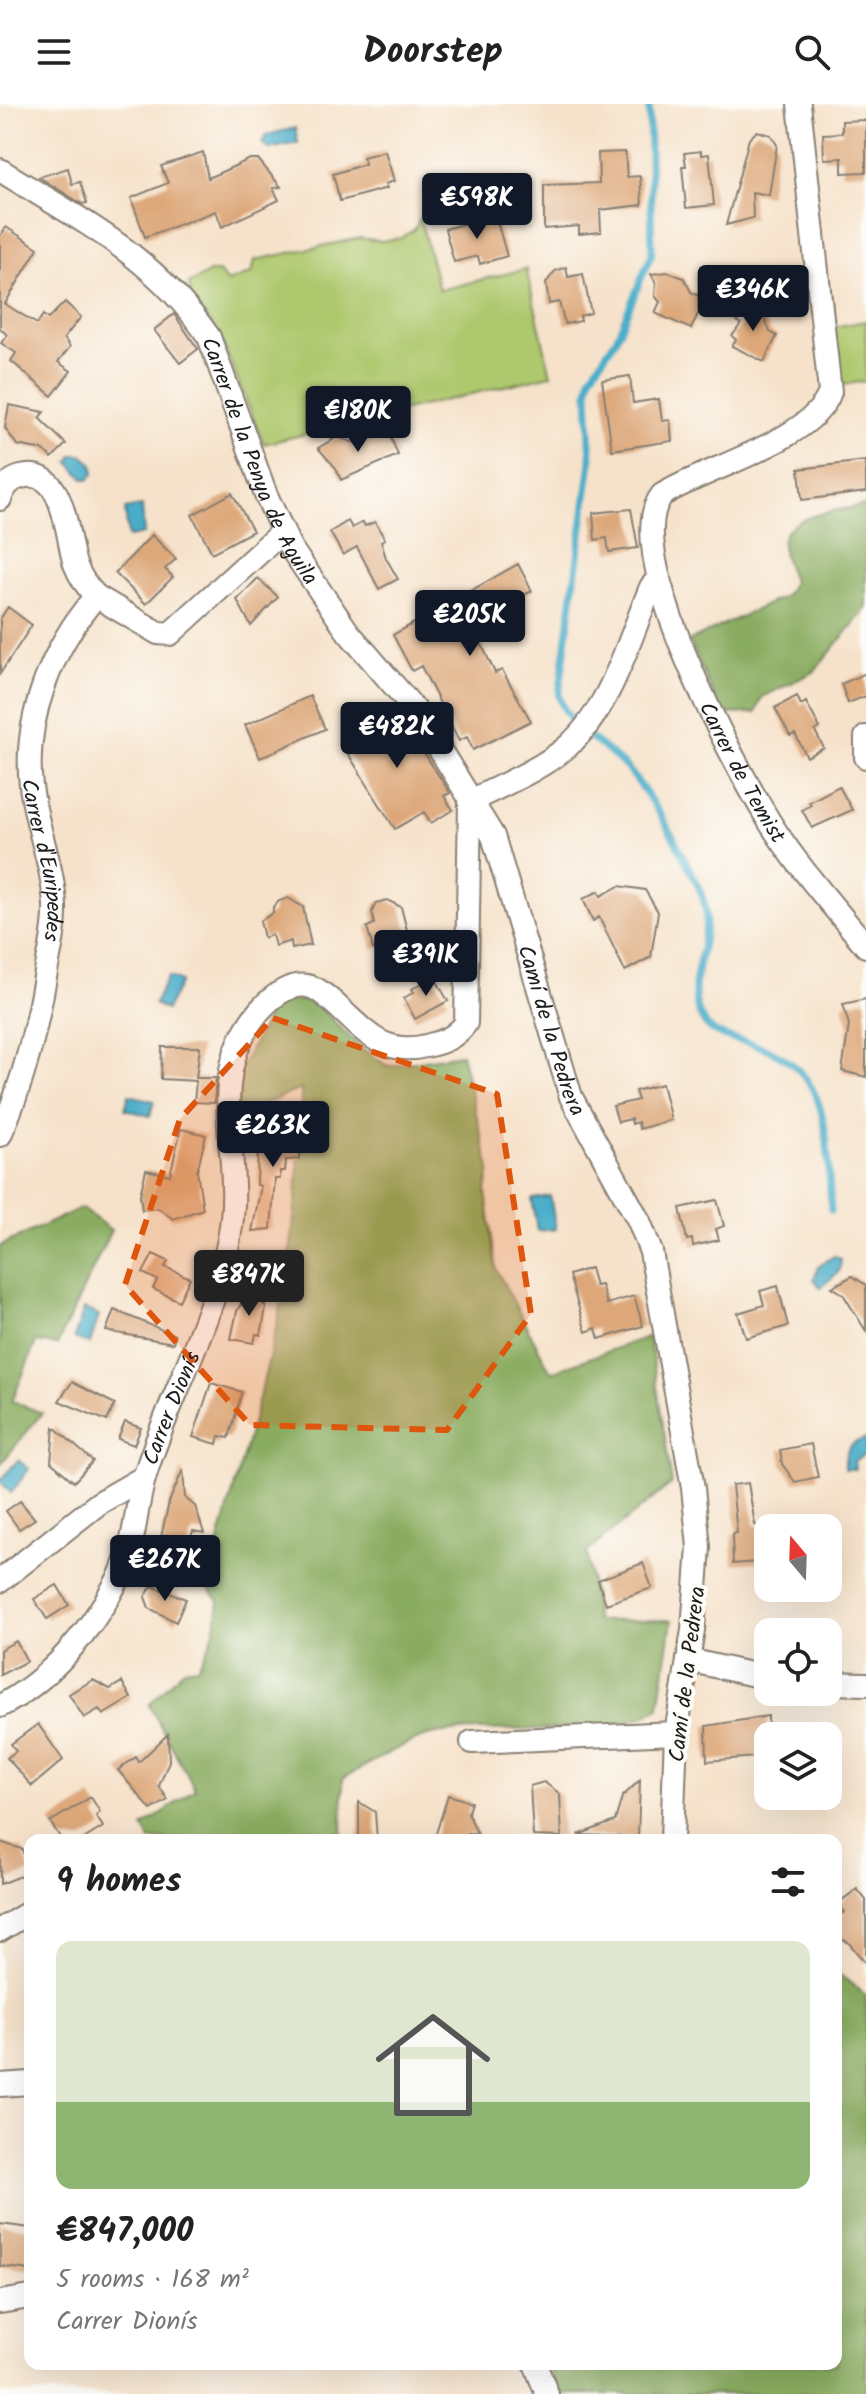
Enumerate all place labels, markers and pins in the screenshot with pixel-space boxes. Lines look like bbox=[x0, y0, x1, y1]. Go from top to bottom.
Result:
pin: €598K bbox=[421, 173, 533, 241]
pin: €346K bbox=[697, 265, 809, 333]
pin: €180K bbox=[302, 386, 414, 454]
pin: €205K bbox=[414, 590, 526, 658]
pin: €482K bbox=[341, 702, 453, 770]
pin: €391K bbox=[370, 930, 482, 998]
pin: €263K bbox=[217, 1101, 329, 1169]
pin: €847K bbox=[193, 1250, 305, 1318]
pin: €267K bbox=[109, 1535, 221, 1603]

